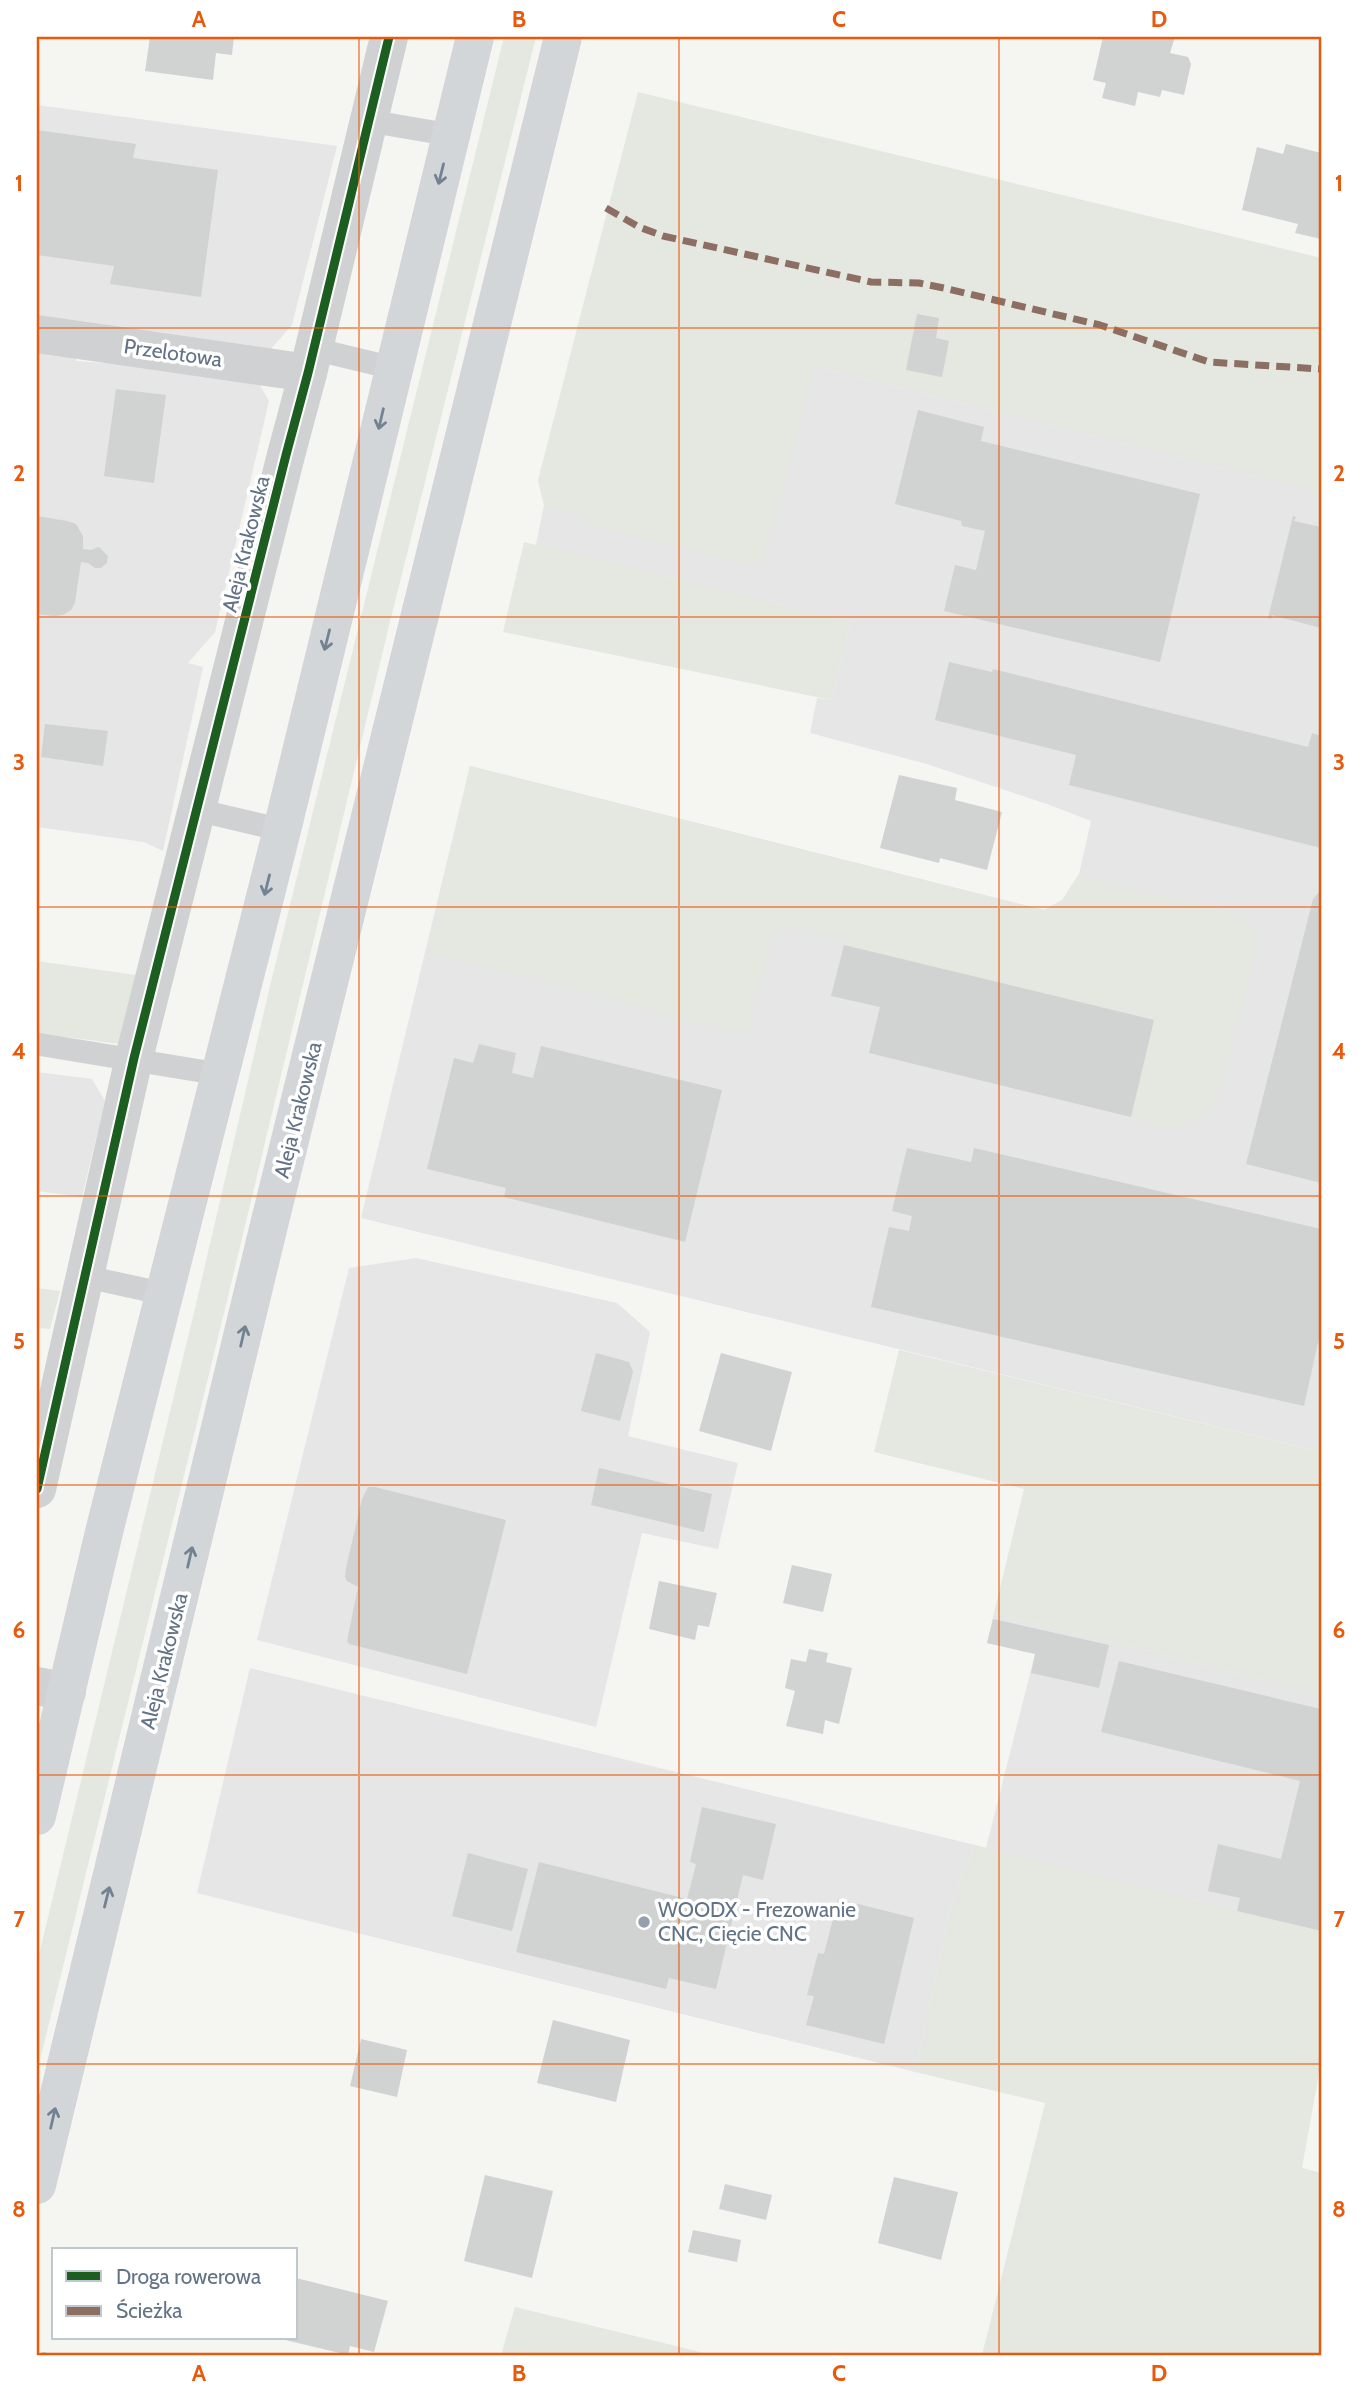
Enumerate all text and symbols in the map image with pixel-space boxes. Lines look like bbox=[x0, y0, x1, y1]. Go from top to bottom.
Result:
text: A bbox=[192, 5, 207, 33]
text: B bbox=[512, 5, 526, 33]
text: C bbox=[832, 5, 846, 33]
text: D bbox=[1151, 5, 1167, 33]
one-way arrow bbox=[434, 162, 447, 185]
text: 1 bbox=[15, 169, 23, 197]
text: 1 bbox=[1335, 169, 1343, 197]
street label: Przelotowa bbox=[122, 333, 224, 372]
one-way arrow bbox=[373, 407, 387, 430]
text: 2 bbox=[13, 459, 25, 487]
text: 2 bbox=[1333, 459, 1345, 487]
street label: Aleja Krakowska bbox=[216, 473, 276, 615]
one-way arrow bbox=[320, 628, 333, 651]
text: 3 bbox=[13, 748, 25, 776]
text: 3 bbox=[1333, 748, 1345, 776]
one-way arrow bbox=[260, 873, 273, 896]
text: 4 bbox=[12, 1037, 26, 1065]
text: 4 bbox=[1332, 1037, 1346, 1065]
street label: Aleja Krakowska bbox=[268, 1039, 328, 1181]
one-way arrow bbox=[237, 1325, 250, 1348]
text: 5 bbox=[13, 1327, 25, 1355]
text: 5 bbox=[1333, 1327, 1345, 1355]
one-way arrow bbox=[184, 1546, 197, 1569]
street label: Aleja Krakowska bbox=[134, 1590, 194, 1732]
text: 6 bbox=[13, 1616, 25, 1644]
text: 6 bbox=[1333, 1616, 1345, 1644]
one-way arrow bbox=[100, 1886, 114, 1909]
place label: WOODX - Frezowanie CNC, Cięcie CNC bbox=[658, 1897, 856, 1946]
text: 7 bbox=[13, 1905, 25, 1933]
text: 7 bbox=[1333, 1905, 1345, 1933]
marker: WOODX - Frezowanie CNC, Cięcie CNC bbox=[636, 1914, 652, 1930]
one-way arrow bbox=[46, 2107, 60, 2130]
text: 8 bbox=[12, 2195, 26, 2223]
text: 8 bbox=[1332, 2195, 1346, 2223]
legend bbox=[52, 2248, 298, 2340]
text: Droga rowerowa bbox=[116, 2264, 261, 2289]
text: Ścieżka bbox=[116, 2298, 182, 2323]
text: A bbox=[192, 2359, 207, 2387]
text: B bbox=[512, 2359, 526, 2387]
text: C bbox=[832, 2359, 846, 2387]
text: D bbox=[1151, 2359, 1167, 2387]

